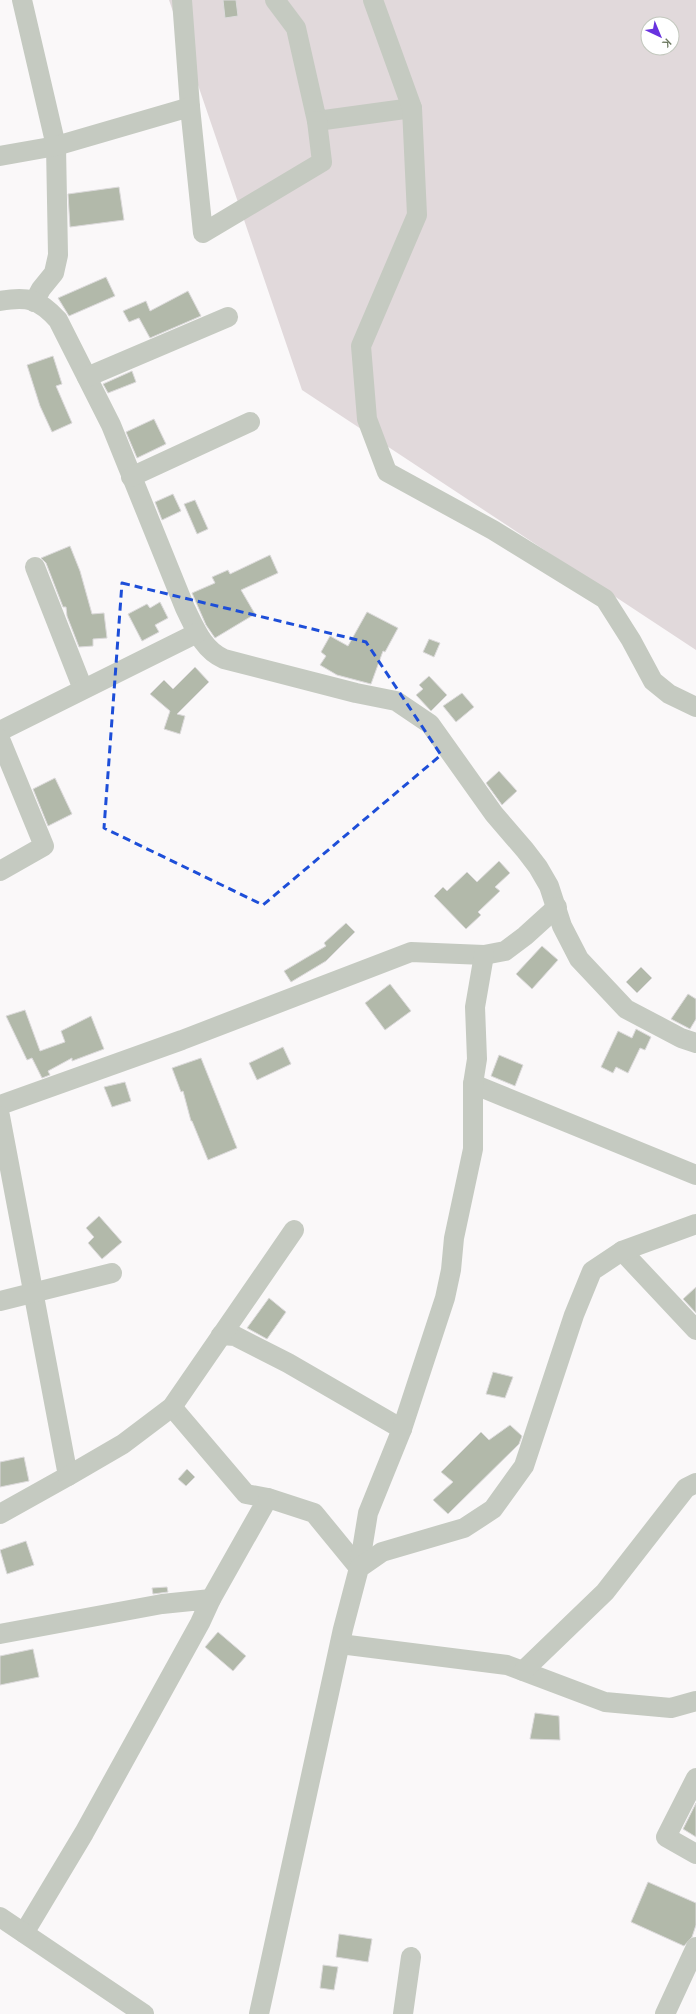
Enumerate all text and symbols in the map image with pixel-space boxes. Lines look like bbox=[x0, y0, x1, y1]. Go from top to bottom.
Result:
north arrow bbox=[640, 16, 680, 56]
text: K bbox=[659, 36, 675, 52]

